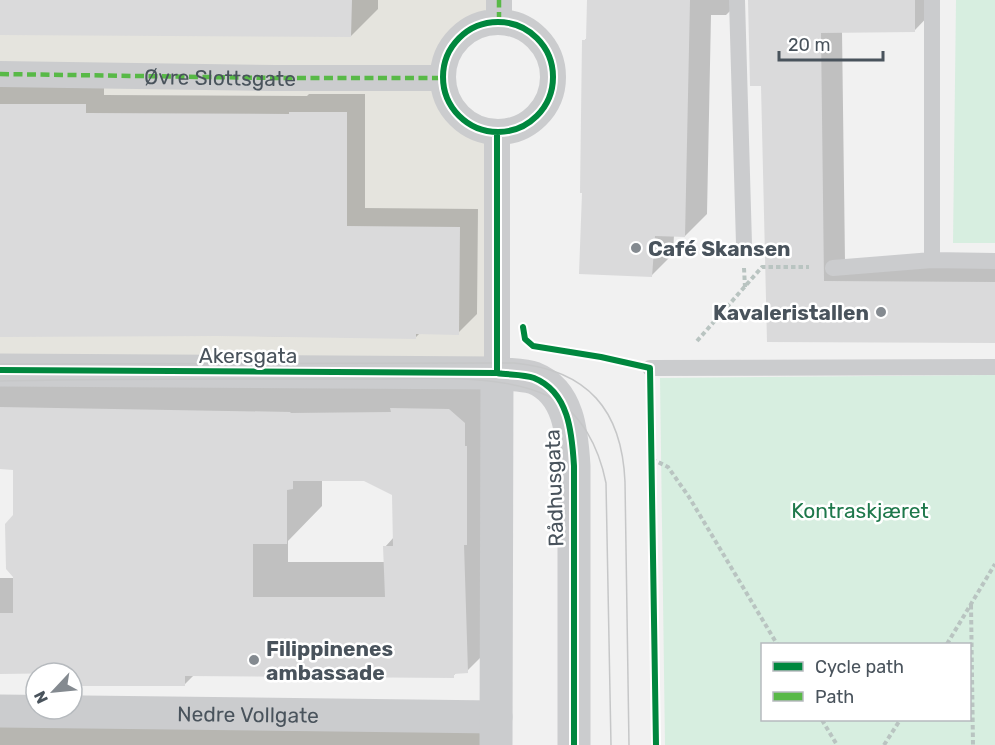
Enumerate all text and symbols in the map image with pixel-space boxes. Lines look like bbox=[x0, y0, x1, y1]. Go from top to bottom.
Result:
scale bar bbox=[779, 24, 882, 62]
text: 20 m bbox=[788, 34, 830, 56]
street label: Øvre Slottsgate bbox=[144, 64, 296, 91]
place label: Café Skansen bbox=[648, 236, 791, 261]
marker: Café Skansen bbox=[629, 241, 643, 255]
place label: Kavaleristallen bbox=[713, 300, 869, 325]
marker: Kavaleristallen bbox=[874, 305, 888, 319]
street label: Akersgata bbox=[199, 343, 297, 368]
street label: Rådhusgata bbox=[539, 429, 569, 547]
park label: Kontraskjæret bbox=[791, 498, 929, 523]
place label: Filippinenes ambassade bbox=[266, 636, 393, 685]
legend bbox=[761, 643, 971, 721]
marker: Filippinenes ambassade bbox=[247, 653, 261, 667]
text: Cycle path bbox=[815, 656, 904, 678]
north arrow bbox=[24, 661, 84, 721]
text: Path bbox=[815, 686, 854, 708]
text: N bbox=[30, 688, 52, 707]
street label: Nedre Vollgate bbox=[177, 701, 319, 727]

